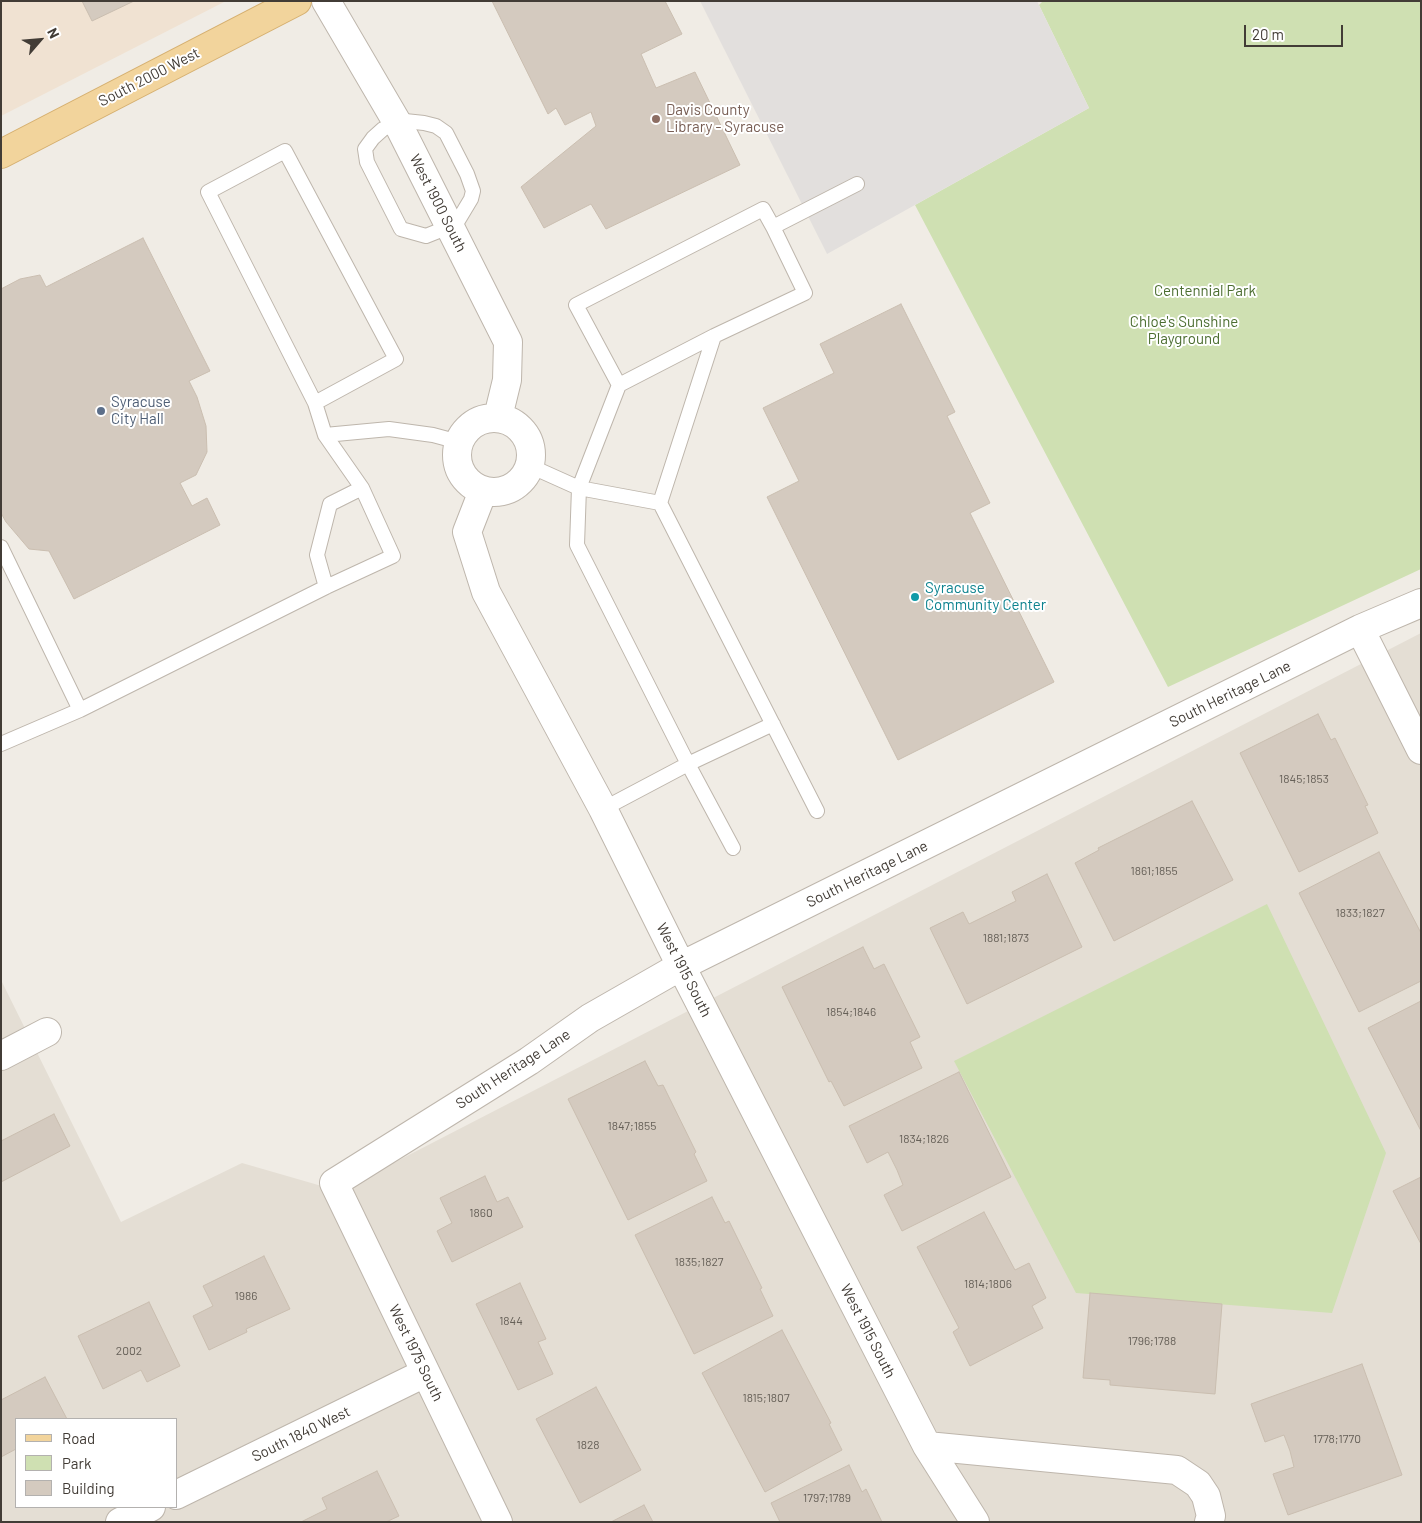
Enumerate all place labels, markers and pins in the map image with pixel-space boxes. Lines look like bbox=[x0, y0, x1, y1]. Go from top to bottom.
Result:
place label: Davis County Library - Syracuse bbox=[666, 101, 784, 136]
marker: Davis County Library - Syracuse bbox=[650, 113, 662, 125]
place label: Syracuse City Hall bbox=[111, 393, 171, 428]
marker: Syracuse City Hall bbox=[95, 405, 107, 417]
place label: Syracuse Community Center bbox=[925, 579, 1046, 614]
marker: Syracuse Community Center bbox=[909, 591, 921, 603]

